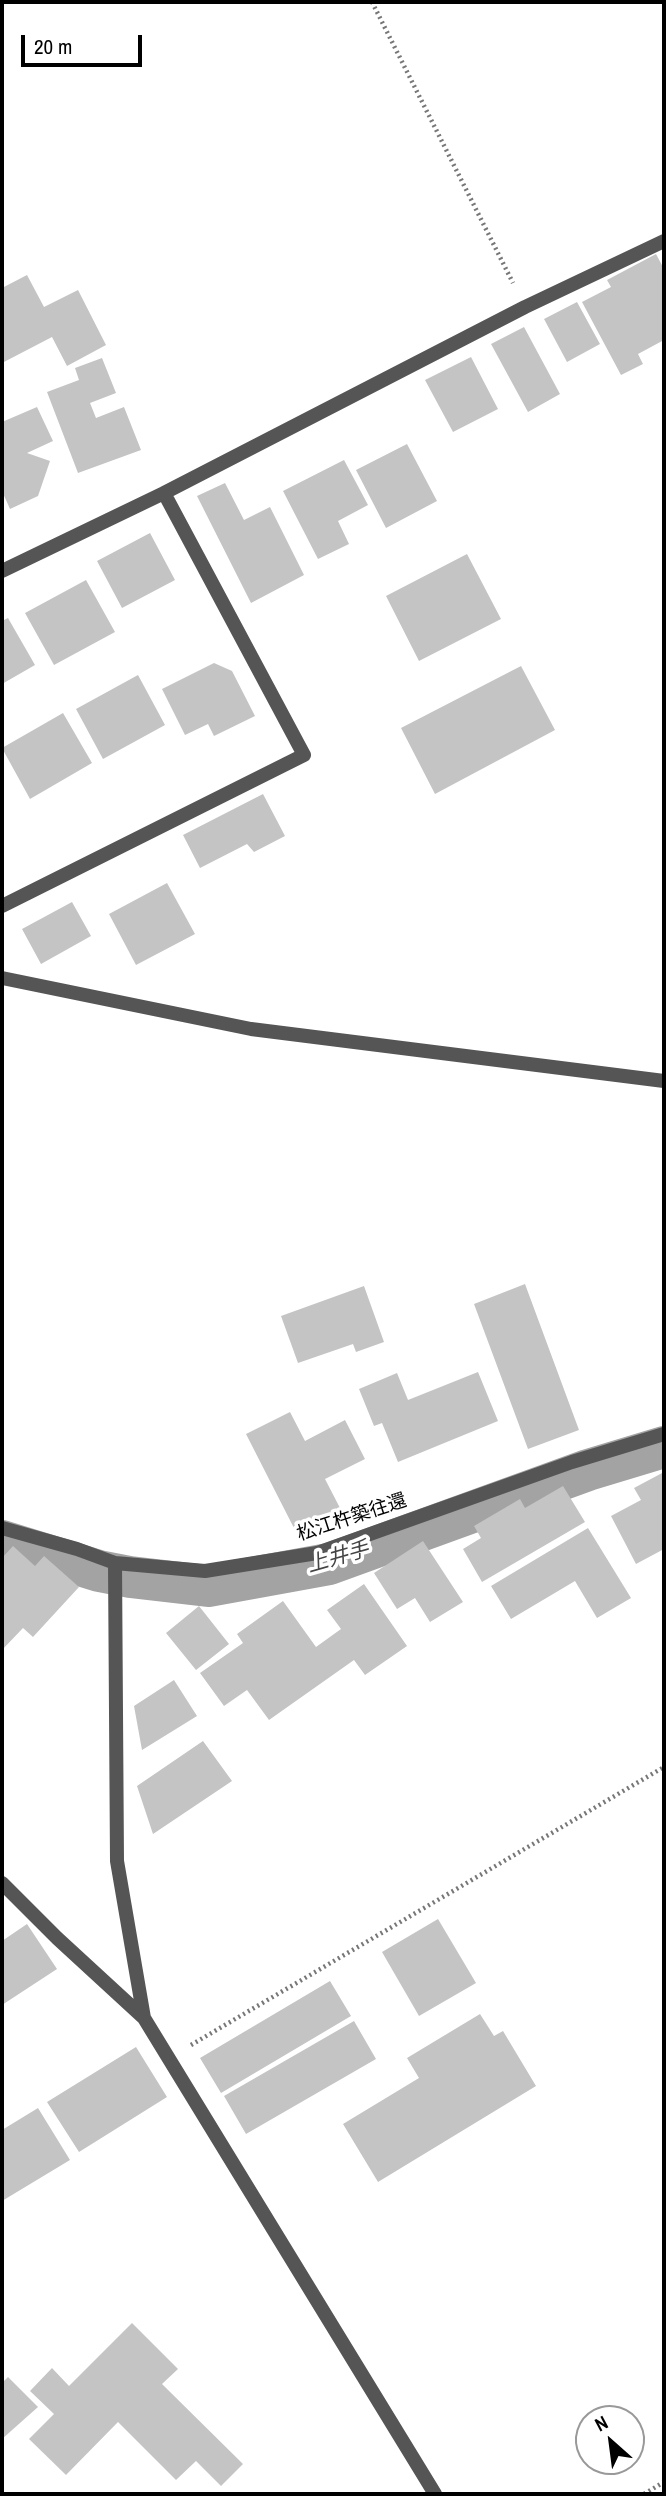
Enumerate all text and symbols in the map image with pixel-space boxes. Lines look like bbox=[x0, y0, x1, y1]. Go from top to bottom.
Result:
scale bar bbox=[24, 21, 145, 65]
text: 20 m bbox=[34, 32, 72, 61]
street label: 松江杵築往還 bbox=[294, 1490, 410, 1546]
water label: 上井手 bbox=[304, 1537, 372, 1579]
north arrow bbox=[575, 2405, 645, 2475]
text: N bbox=[590, 2409, 612, 2437]

